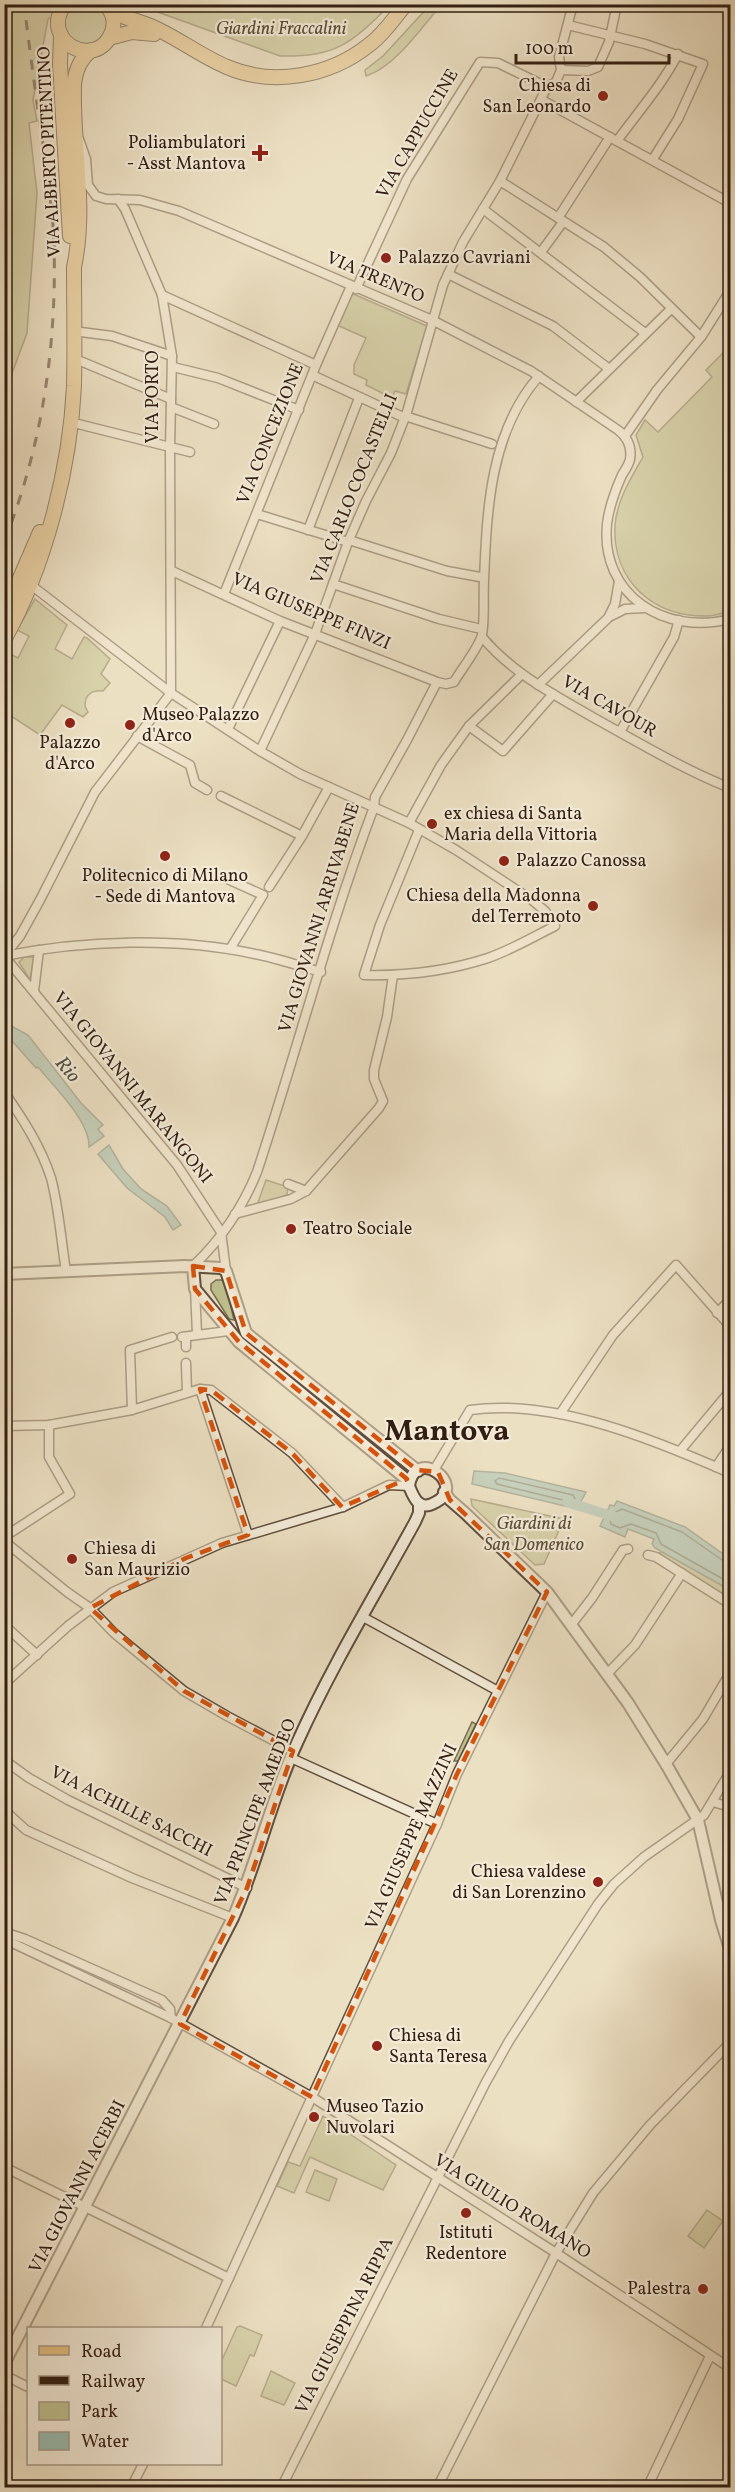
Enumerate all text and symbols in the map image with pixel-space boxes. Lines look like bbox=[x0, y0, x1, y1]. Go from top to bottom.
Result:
park label: Giardini Fraccalini bbox=[216, 17, 347, 42]
scale bar bbox=[516, 27, 669, 65]
text: 100 m bbox=[525, 37, 574, 62]
street label: VIA ALBERTO PITENTINO bbox=[32, 46, 68, 258]
street label: VIA CAPPUCCINE bbox=[371, 64, 465, 203]
place label: Chiesa di San Leonardo bbox=[483, 74, 591, 120]
marker: Chiesa di San Leonardo bbox=[596, 89, 610, 103]
place label: Poliambulatori - Asst Mantova bbox=[127, 131, 246, 177]
marker: Poliambulatori - Asst Mantova bbox=[251, 144, 269, 162]
street label: VIA TRENTO bbox=[322, 246, 428, 310]
place label: Palazzo Cavriani bbox=[398, 246, 531, 271]
marker: Palazzo Cavriani bbox=[379, 251, 393, 265]
street label: VIA PORTO bbox=[141, 350, 166, 444]
street label: VIA CONCEZIONE bbox=[231, 359, 311, 508]
street label: VIA CARLO COCASTELLI bbox=[305, 390, 405, 588]
street label: VIA GIUSEPPE FINZI bbox=[228, 567, 394, 657]
street label: VIA CAVOUR bbox=[557, 670, 661, 744]
place label: Museo Palazzo d'Arco bbox=[142, 703, 259, 749]
marker: Palazzo d'Arco bbox=[63, 716, 77, 730]
marker: Museo Palazzo d'Arco bbox=[123, 718, 137, 732]
place label: Palazzo d'Arco bbox=[39, 731, 101, 777]
street label: VIA GIOVANNI ARRIVABENE bbox=[273, 800, 367, 1036]
place label: ex chiesa di Santa Maria della Vittoria bbox=[444, 802, 597, 848]
marker: ex chiesa di Santa Maria della Vittoria bbox=[425, 817, 439, 831]
marker: Politecnico di Milano - Sede di Mantova bbox=[158, 849, 172, 863]
place label: Palazzo Canossa bbox=[516, 849, 646, 874]
marker: Palazzo Canossa bbox=[497, 854, 511, 868]
place label: Politecnico di Milano - Sede di Mantova bbox=[82, 864, 248, 910]
place label: Chiesa della Madonna del Terremoto bbox=[406, 884, 581, 930]
marker: Chiesa della Madonna del Terremoto bbox=[586, 899, 600, 913]
street label: VIA GIOVANNI MARANGONI bbox=[47, 987, 217, 1189]
water label: Rio bbox=[48, 1051, 86, 1089]
place label: Teatro Sociale bbox=[303, 1217, 412, 1242]
marker: Teatro Sociale bbox=[284, 1222, 298, 1236]
district label: Mantova bbox=[384, 1411, 510, 1453]
park label: Giardini di San Domenico bbox=[484, 1512, 584, 1558]
place label: Chiesa di San Maurizio bbox=[84, 1537, 190, 1583]
marker: Chiesa di San Maurizio bbox=[65, 1552, 79, 1566]
street label: VIA PRINCIPE AMEDEO bbox=[209, 1715, 303, 1909]
street label: VIA GIUSEPPE MAZZINI bbox=[360, 1740, 464, 1934]
street label: VIA ACHILLE SACCHI bbox=[46, 1760, 216, 1864]
place label: Chiesa valdese di San Lorenzino bbox=[452, 1860, 586, 1906]
marker: Chiesa valdese di San Lorenzino bbox=[591, 1875, 605, 1889]
place label: Chiesa di Santa Teresa bbox=[389, 2024, 488, 2070]
marker: Chiesa di Santa Teresa bbox=[370, 2039, 384, 2053]
place label: Museo Tazio Nuvolari bbox=[326, 2095, 424, 2141]
street label: VIA GIOVANNI ACERBI bbox=[23, 2096, 133, 2278]
marker: Museo Tazio Nuvolari bbox=[307, 2110, 321, 2124]
street label: VIA GIULIO ROMANO bbox=[429, 2148, 595, 2266]
marker: Istituti Redentore bbox=[459, 2206, 473, 2220]
place label: Istituti Redentore bbox=[425, 2221, 507, 2267]
street label: VIA GIUSEPPINA RIPPA bbox=[290, 2233, 401, 2419]
place label: Palestra bbox=[627, 2277, 691, 2302]
marker: Palestra bbox=[696, 2282, 710, 2296]
legend bbox=[27, 2327, 222, 2465]
text: Road bbox=[81, 2340, 122, 2365]
text: Railway bbox=[81, 2370, 145, 2395]
text: Park bbox=[81, 2400, 118, 2425]
text: Water bbox=[81, 2430, 129, 2455]

